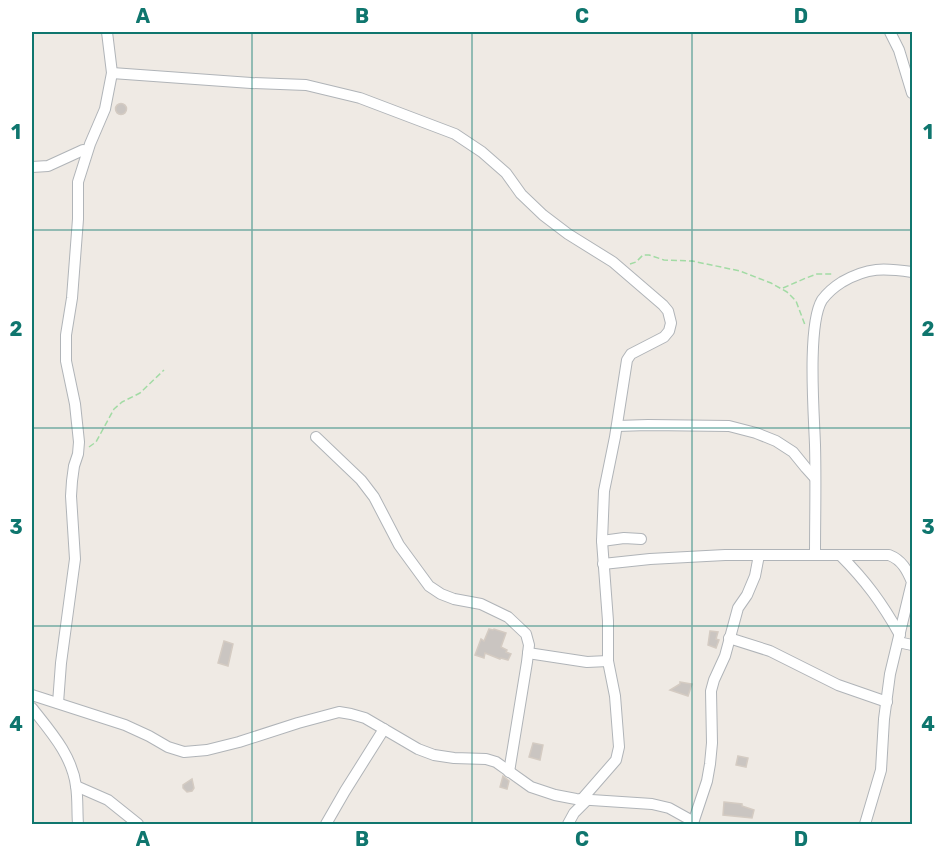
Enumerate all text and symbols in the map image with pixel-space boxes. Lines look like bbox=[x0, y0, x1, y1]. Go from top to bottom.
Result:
text: A bbox=[136, 4, 151, 28]
text: B bbox=[355, 4, 369, 28]
text: C bbox=[575, 4, 589, 28]
text: D bbox=[794, 4, 808, 28]
text: 1 bbox=[11, 120, 21, 144]
text: 1 bbox=[923, 120, 933, 144]
text: 2 bbox=[10, 317, 23, 341]
text: 2 bbox=[922, 317, 935, 341]
text: 3 bbox=[9, 515, 23, 539]
text: 3 bbox=[921, 515, 935, 539]
text: 4 bbox=[9, 712, 23, 736]
text: 4 bbox=[921, 712, 935, 736]
text: A bbox=[136, 827, 151, 851]
text: B bbox=[355, 827, 369, 851]
text: C bbox=[575, 827, 589, 851]
text: D bbox=[794, 827, 808, 851]

